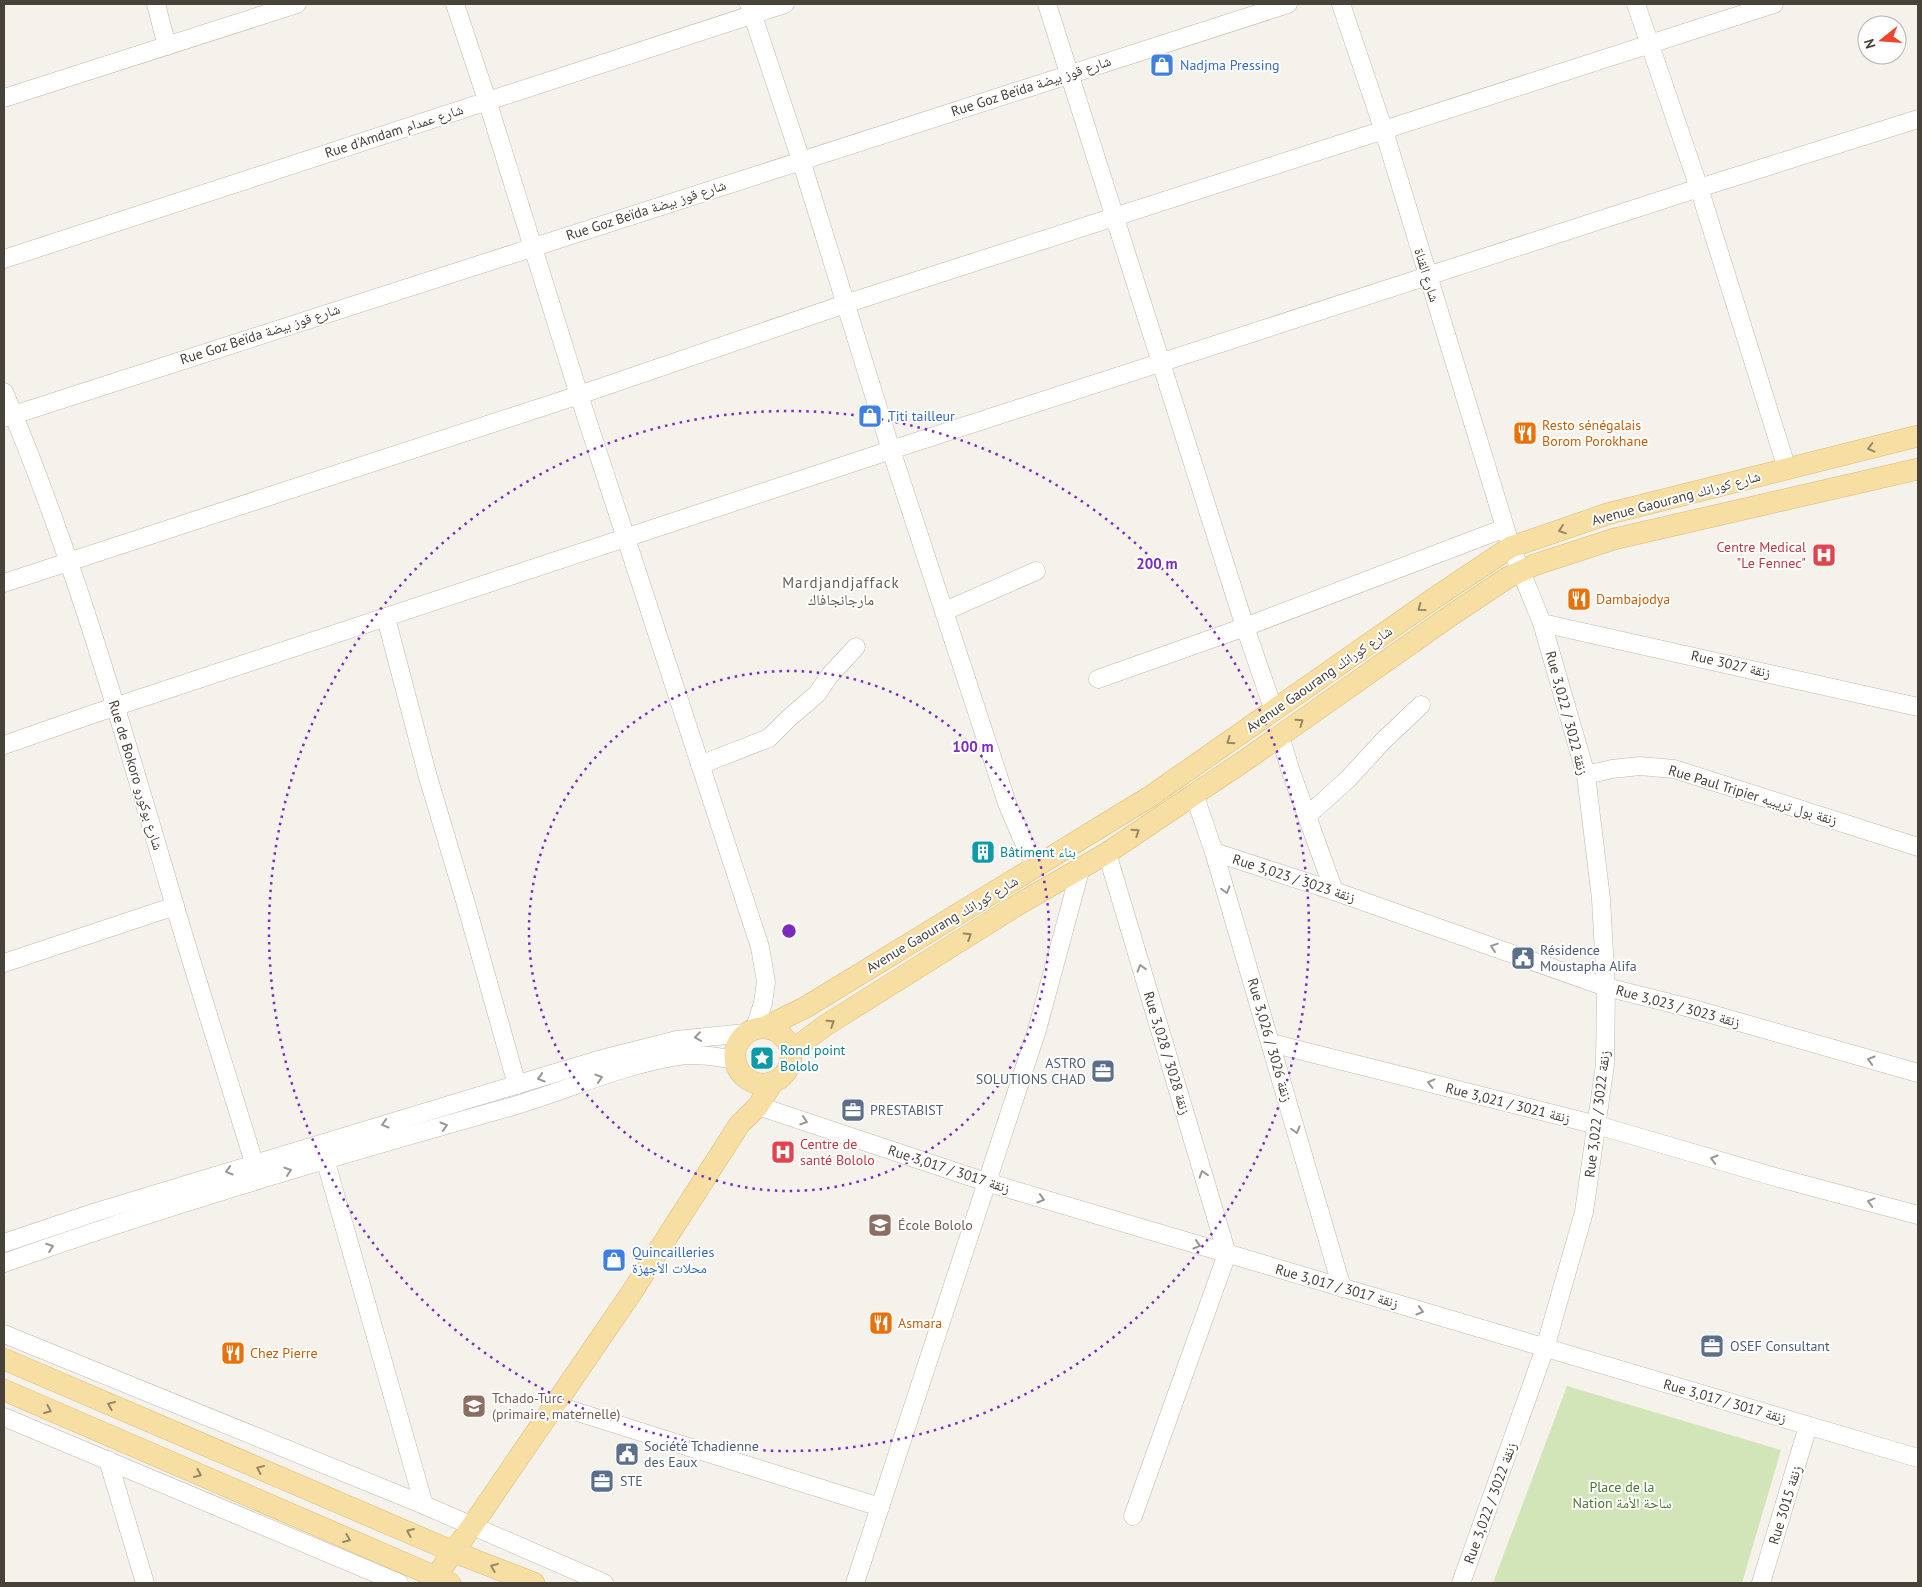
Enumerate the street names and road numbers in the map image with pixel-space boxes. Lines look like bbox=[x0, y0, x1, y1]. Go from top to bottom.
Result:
street label: Rue Goz Beïda شارع قوز بيضة bbox=[949, 52, 1114, 121]
street label: Rue d'Amdam شارع عمدام bbox=[322, 100, 466, 163]
street label: Rue Goz Beïda شارع قوز بيضة bbox=[564, 176, 729, 245]
street label: شارع القناة bbox=[1409, 246, 1444, 304]
street label: Rue Goz Beïda شارع قوز بيضة bbox=[178, 300, 343, 369]
street label: Avenue Gaourang شارع كورانك bbox=[1590, 467, 1763, 530]
street label: Avenue Gaourang شارع كورانك bbox=[1242, 622, 1396, 737]
street label: Rue 3027 زنقة bbox=[1689, 646, 1773, 682]
street label: Rue 3,022 / زنقة 3022 bbox=[1542, 649, 1592, 777]
street label: Rue de Bokoro شارع بوكورو bbox=[104, 698, 167, 852]
street label: Rue Paul Tripier زنقة بول تريبيه bbox=[1666, 761, 1840, 829]
street label: Rue 3,023 / زنقة 3023 bbox=[1230, 850, 1358, 906]
street label: Avenue Gaourang شارع كورانك bbox=[863, 871, 1022, 977]
street label: Rue 3,026 / زنقة 3026 bbox=[1244, 976, 1296, 1104]
street label: Rue 3,023 / زنقة 3023 bbox=[1614, 981, 1742, 1031]
street label: Rue 3,028 / زنقة 3028 bbox=[1140, 989, 1194, 1117]
street label: Rue 3,022 / زنقة 3022 bbox=[1580, 1049, 1614, 1179]
street label: Rue 3,021 / زنقة 3021 bbox=[1444, 1079, 1572, 1127]
street label: Rue 3,017 / زنقة 3017 bbox=[886, 1141, 1012, 1197]
street label: Rue 3,017 / زنقة 3017 bbox=[1273, 1260, 1401, 1312]
street label: Rue 3,017 / زنقة 3017 bbox=[1661, 1375, 1789, 1427]
street label: Rue 3,022 / زنقة 3022 bbox=[1460, 1440, 1520, 1566]
street label: Rue 3015 زنقة bbox=[1764, 1463, 1806, 1547]

